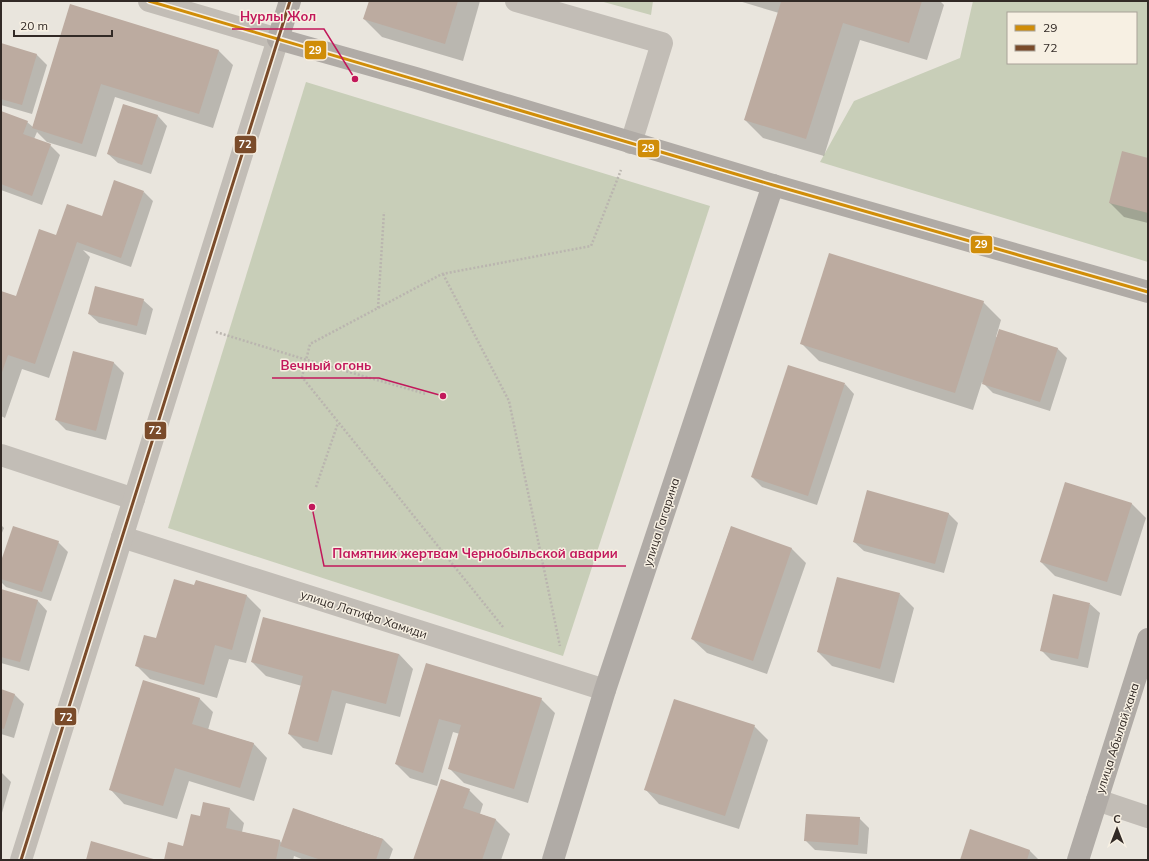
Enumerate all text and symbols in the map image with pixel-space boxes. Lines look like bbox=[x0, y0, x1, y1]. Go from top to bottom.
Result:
callout: Нурлы Жол bbox=[232, 4, 324, 29]
text: Нурлы Жол bbox=[240, 8, 316, 25]
scale bar bbox=[14, 12, 112, 38]
legend bbox=[1007, 12, 1137, 64]
text: 20 m bbox=[20, 18, 48, 33]
text: 29 bbox=[1043, 20, 1057, 35]
line badge: 29 bbox=[304, 40, 327, 60]
text: 72 bbox=[1043, 40, 1057, 55]
text: 29 bbox=[308, 43, 322, 57]
line badge: 72 bbox=[234, 135, 257, 154]
text: 72 bbox=[238, 137, 252, 151]
line badge: 29 bbox=[637, 139, 660, 158]
text: 29 bbox=[641, 141, 655, 155]
line badge: 29 bbox=[970, 235, 993, 254]
text: 29 bbox=[974, 237, 988, 251]
callout: Вечный огонь bbox=[272, 353, 379, 378]
text: Вечный огонь bbox=[281, 357, 371, 373]
line badge: 72 bbox=[144, 421, 167, 440]
text: 72 bbox=[148, 423, 162, 437]
street label: улица Гагарина bbox=[640, 476, 682, 568]
callout: Памятник жертвам Чернобыльской аварии bbox=[324, 541, 626, 566]
text: Памятник жертвам Чернобыльской аварии bbox=[332, 545, 618, 561]
street label: улица Латифа Хамиди bbox=[299, 586, 429, 642]
street label: улица Абылай хана bbox=[1092, 681, 1142, 795]
line badge: 72 bbox=[54, 707, 77, 726]
text: 72 bbox=[59, 710, 73, 724]
north arrow bbox=[1097, 809, 1137, 849]
text: С bbox=[1113, 812, 1121, 826]

